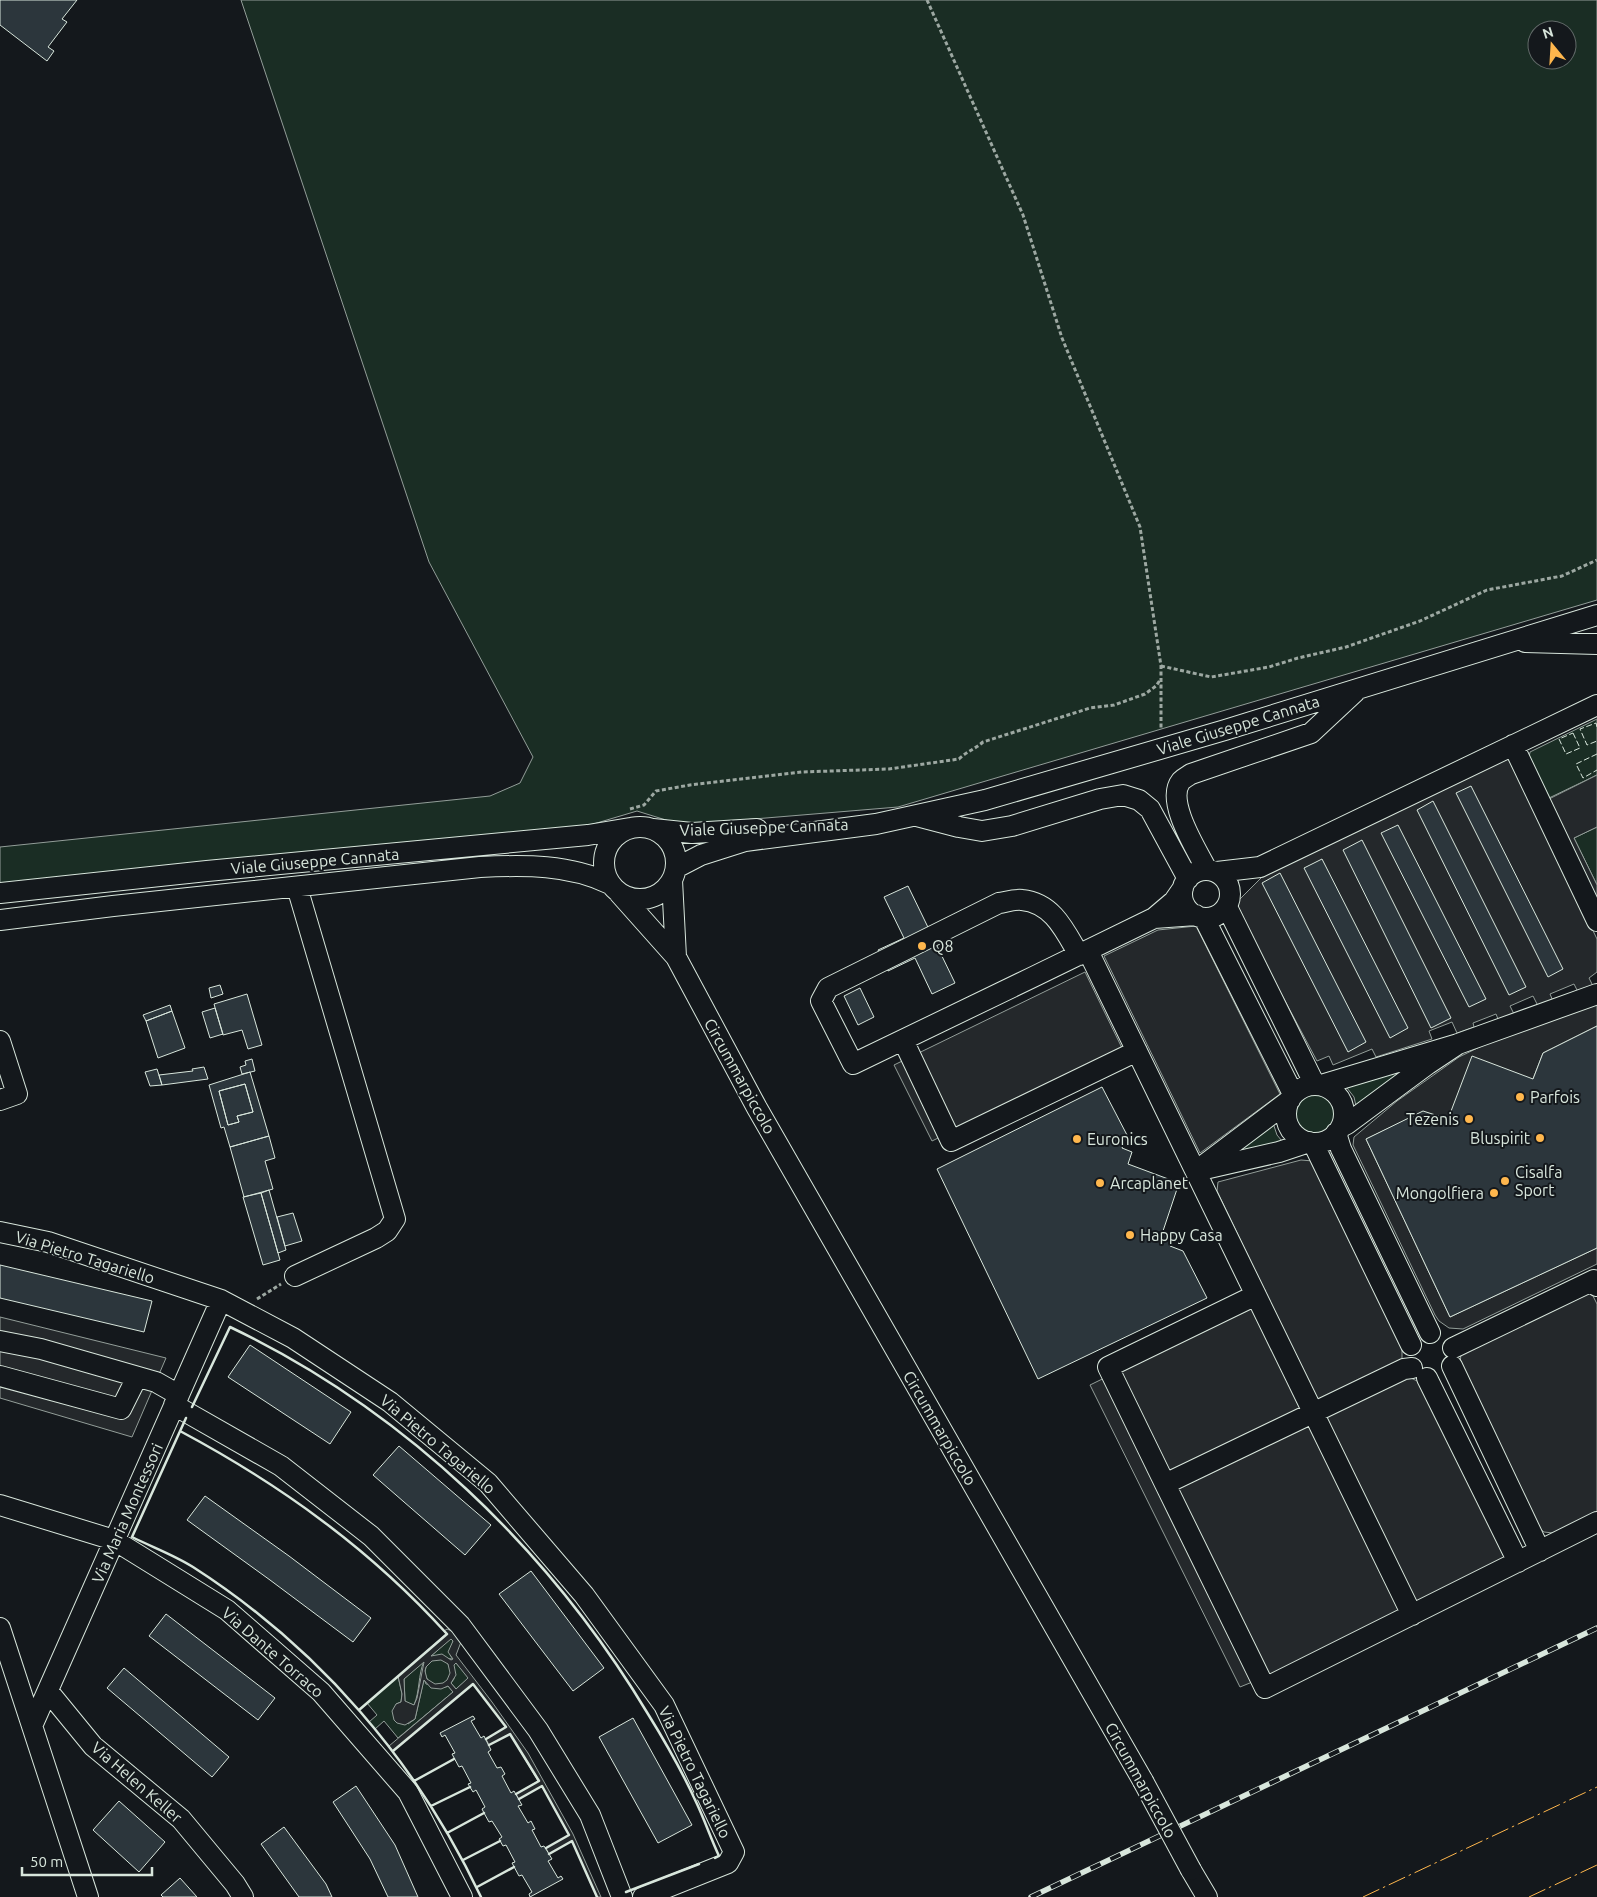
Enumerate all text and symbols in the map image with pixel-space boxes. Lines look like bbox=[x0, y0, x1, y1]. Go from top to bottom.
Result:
north arrow bbox=[1527, 20, 1577, 70]
text: N bbox=[1541, 23, 1555, 42]
street label: Viale Giuseppe Cannata bbox=[1155, 692, 1321, 758]
street label: Viale Giuseppe Cannata bbox=[679, 815, 849, 839]
street label: Viale Giuseppe Cannata bbox=[230, 845, 400, 877]
place label: Q8 bbox=[932, 937, 953, 955]
marker: Q8 bbox=[916, 940, 928, 952]
street label: Circummarpiccolo bbox=[701, 1015, 779, 1137]
place label: Parfois bbox=[1530, 1088, 1580, 1106]
marker: Parfois bbox=[1514, 1091, 1526, 1103]
place label: Tezenis bbox=[1406, 1110, 1459, 1128]
marker: Tezenis bbox=[1463, 1113, 1475, 1125]
place label: Bluspirit bbox=[1470, 1129, 1531, 1147]
place label: Euronics bbox=[1087, 1130, 1148, 1148]
marker: Bluspirit bbox=[1534, 1132, 1546, 1144]
marker: Euronics bbox=[1071, 1133, 1083, 1145]
place label: Cisalfa Sport bbox=[1515, 1163, 1562, 1199]
place label: Arcaplanet bbox=[1110, 1174, 1189, 1192]
marker: Cisalfa Sport bbox=[1499, 1175, 1511, 1187]
marker: Arcaplanet bbox=[1094, 1177, 1106, 1189]
place label: Mongolfiera bbox=[1396, 1184, 1484, 1202]
marker: Mongolfiera bbox=[1488, 1187, 1500, 1199]
place label: Happy Casa bbox=[1140, 1226, 1223, 1244]
street label: Via Pietro Tagariello bbox=[13, 1227, 157, 1287]
marker: Happy Casa bbox=[1124, 1229, 1136, 1241]
street label: Circummarpiccolo bbox=[900, 1368, 980, 1488]
street label: Via Pietro Tagariello bbox=[377, 1391, 499, 1497]
street label: Via Maria Montessori bbox=[88, 1440, 166, 1586]
street label: Via Dante Torraco bbox=[219, 1603, 327, 1701]
street label: Via Pietro Tagariello bbox=[655, 1703, 735, 1841]
street label: Circummarpiccolo bbox=[1102, 1719, 1180, 1841]
street label: Via Helen Keller bbox=[88, 1738, 186, 1826]
scale bar bbox=[22, 1844, 152, 1876]
text: 50 m bbox=[30, 1853, 63, 1870]

